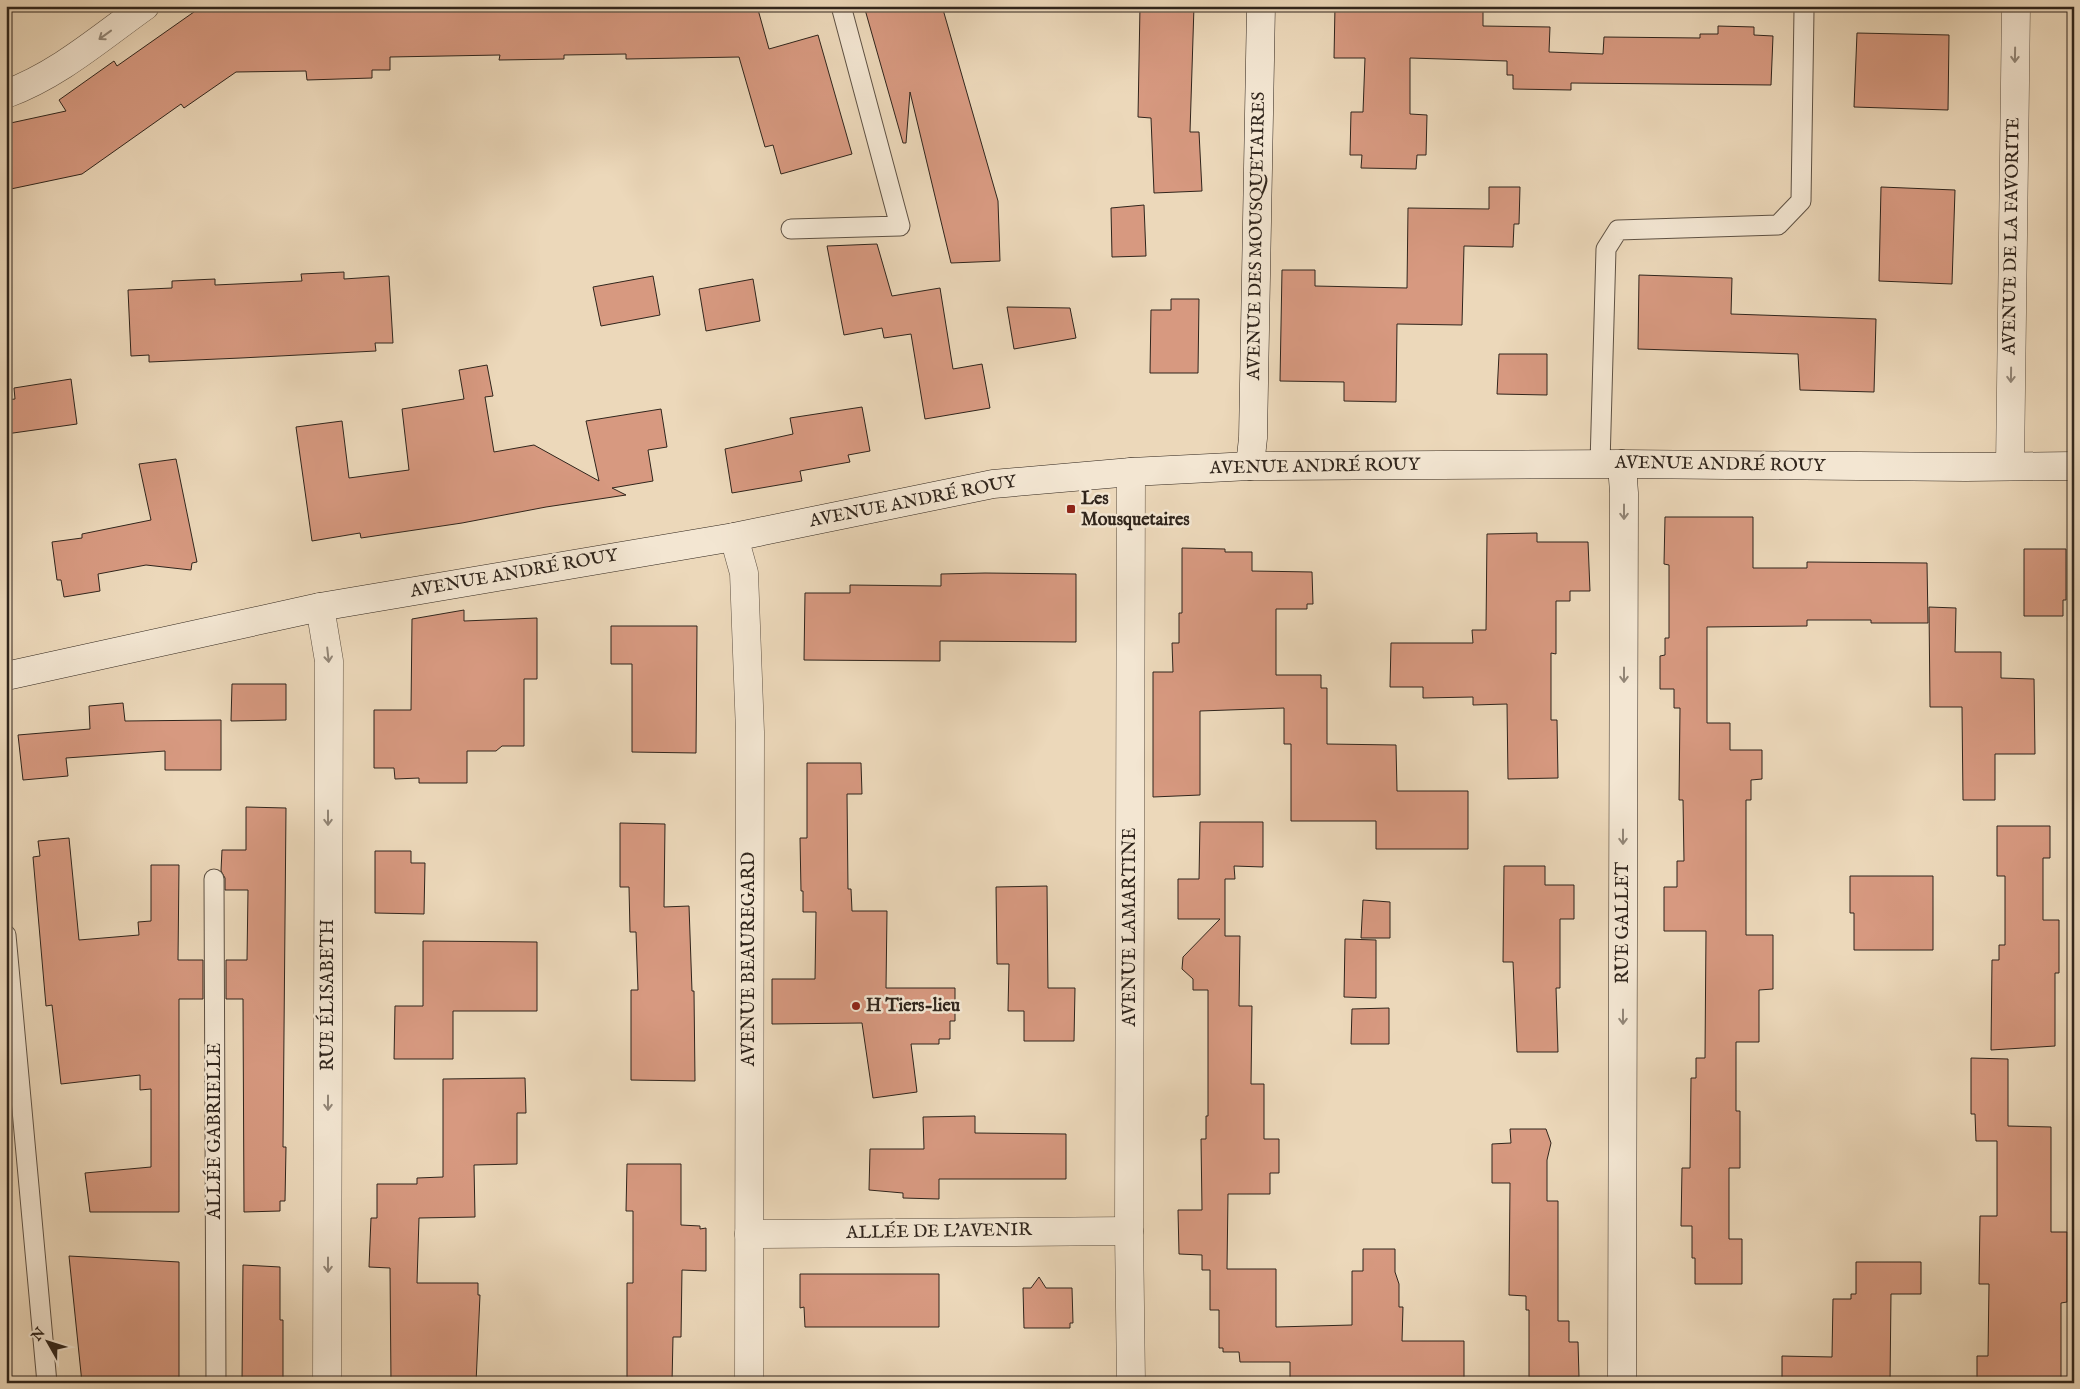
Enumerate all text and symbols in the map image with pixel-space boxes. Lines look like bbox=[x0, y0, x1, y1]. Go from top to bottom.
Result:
one-way arrow bbox=[99, 29, 112, 40]
one-way arrow bbox=[2010, 46, 2020, 63]
street label: AVENUE DES MOUSQUETAIRES bbox=[1243, 92, 1271, 381]
street label: AVENUE DE LA FAVORITE bbox=[1998, 117, 2026, 356]
one-way arrow bbox=[2006, 367, 2015, 383]
street label: AVENUE ANDRÉ ROUY bbox=[1614, 450, 1826, 478]
street label: AVENUE ANDRÉ ROUY bbox=[1209, 452, 1421, 480]
street label: AVENUE ANDRÉ ROUY bbox=[806, 469, 1019, 534]
place label: Les Mousquetaires bbox=[1081, 488, 1190, 532]
marker: Les Mousquetaires bbox=[1065, 503, 1077, 515]
one-way arrow bbox=[1619, 504, 1629, 520]
street label: AVENUE ANDRÉ ROUY bbox=[407, 542, 620, 604]
one-way arrow bbox=[323, 647, 333, 663]
one-way arrow bbox=[1619, 666, 1629, 682]
one-way arrow bbox=[323, 809, 333, 825]
street label: AVENUE LAMARTINE bbox=[1119, 827, 1142, 1028]
one-way arrow bbox=[1618, 828, 1628, 845]
street label: AVENUE BEAUREGARD bbox=[738, 852, 761, 1067]
street label: RUE GALLET bbox=[1612, 862, 1635, 984]
street label: RUE ÉLISABETH bbox=[315, 919, 340, 1071]
place label: H Tiers-lieu bbox=[866, 995, 961, 1018]
marker: H Tiers-lieu bbox=[850, 1000, 862, 1012]
one-way arrow bbox=[1618, 1008, 1628, 1025]
street label: ALLÉE GABRIELLE bbox=[202, 1043, 227, 1220]
one-way arrow bbox=[323, 1094, 333, 1110]
street label: ALLÉE DE L'AVENIR bbox=[845, 1217, 1033, 1245]
one-way arrow bbox=[323, 1256, 333, 1273]
north arrow bbox=[22, 1316, 72, 1366]
text: N bbox=[27, 1324, 49, 1346]

